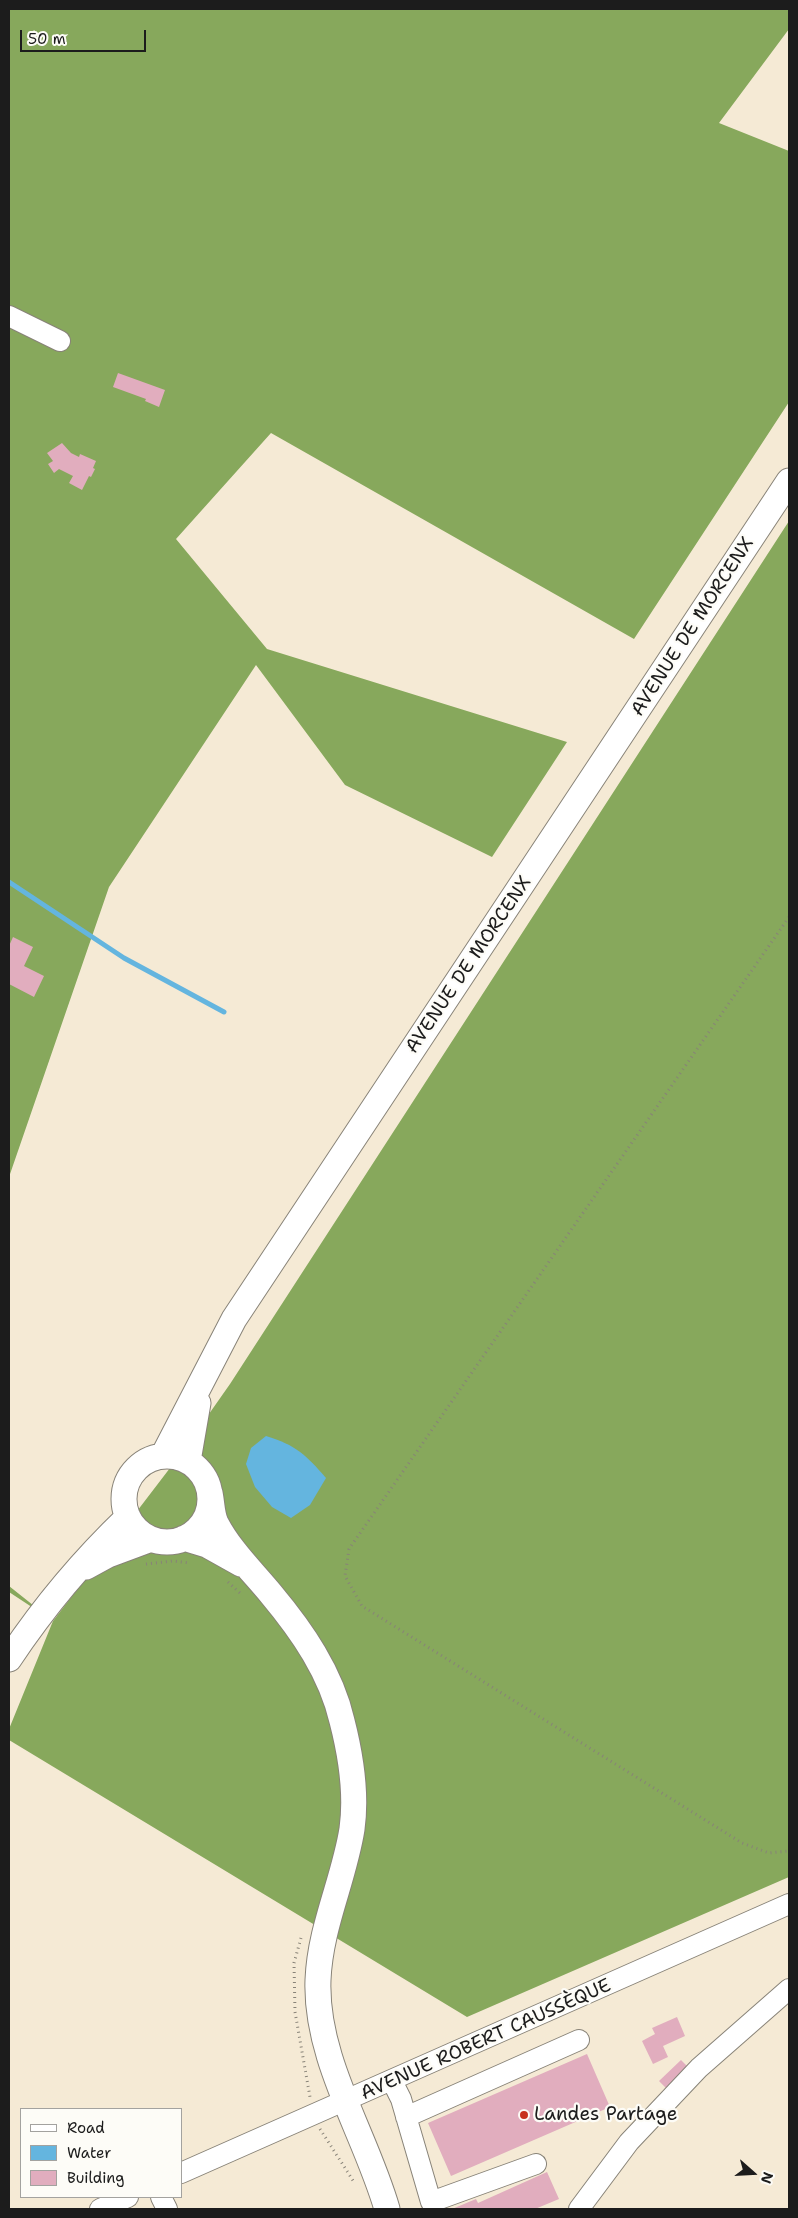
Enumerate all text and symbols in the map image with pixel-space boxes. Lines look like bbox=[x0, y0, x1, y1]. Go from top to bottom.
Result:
scale bar bbox=[22, 20, 149, 52]
text: 50 m bbox=[28, 29, 66, 49]
street label: AVENUE DE MORCENX bbox=[627, 533, 759, 721]
street label: AVENUE DE MORCENX bbox=[401, 872, 537, 1058]
street label: AVENUE ROBERT CAUSSÈQUE bbox=[357, 1974, 615, 2106]
place label: Landes Partage bbox=[534, 2104, 678, 2126]
legend bbox=[20, 2108, 182, 2198]
marker: Landes Partage bbox=[518, 2109, 530, 2121]
text: Road bbox=[67, 2118, 105, 2138]
text: Water bbox=[67, 2143, 111, 2163]
north arrow bbox=[728, 2148, 778, 2198]
text: Building bbox=[67, 2168, 124, 2188]
text: N bbox=[757, 2170, 777, 2186]

